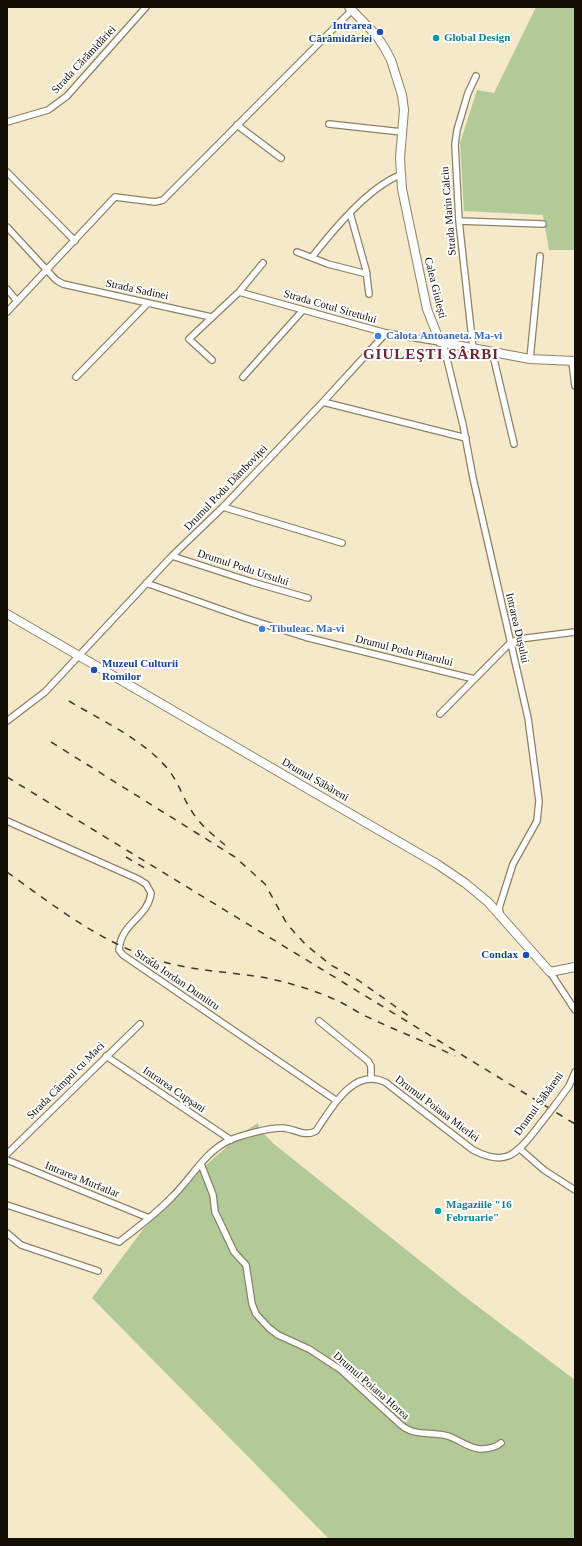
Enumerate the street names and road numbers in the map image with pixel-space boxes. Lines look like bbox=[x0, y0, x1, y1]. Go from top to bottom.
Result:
street label: Strada Cărămidăriei bbox=[49, 23, 119, 97]
street label: Strada Marin Calciu bbox=[439, 166, 459, 256]
street label: Calea Giulești bbox=[421, 256, 449, 320]
street label: Strada Sadinei bbox=[104, 277, 170, 303]
street label: Strada Cotul Siretului bbox=[282, 287, 378, 327]
street label: Drumul Podu Dâmboviței bbox=[182, 442, 270, 534]
street label: Drumul Podu Ursului bbox=[196, 547, 290, 589]
street label: Intrarea Dușului bbox=[502, 592, 532, 664]
street label: Drumul Podu Pitarului bbox=[354, 632, 454, 670]
street label: Drumul Săbăreni bbox=[279, 755, 351, 805]
street label: Strada Iordan Dumitru bbox=[132, 947, 222, 1013]
street label: Strada Câmpul cu Maci bbox=[25, 1040, 107, 1122]
street label: Intrarea Cupșani bbox=[140, 1064, 208, 1116]
street label: Drumul Săbăreni bbox=[511, 1070, 567, 1138]
street label: Drumul Poiana Mierlei bbox=[392, 1073, 482, 1145]
street label: Intrarea Murfatlar bbox=[43, 1159, 121, 1201]
street label: Drumul Poiana Horea bbox=[330, 1349, 412, 1423]

